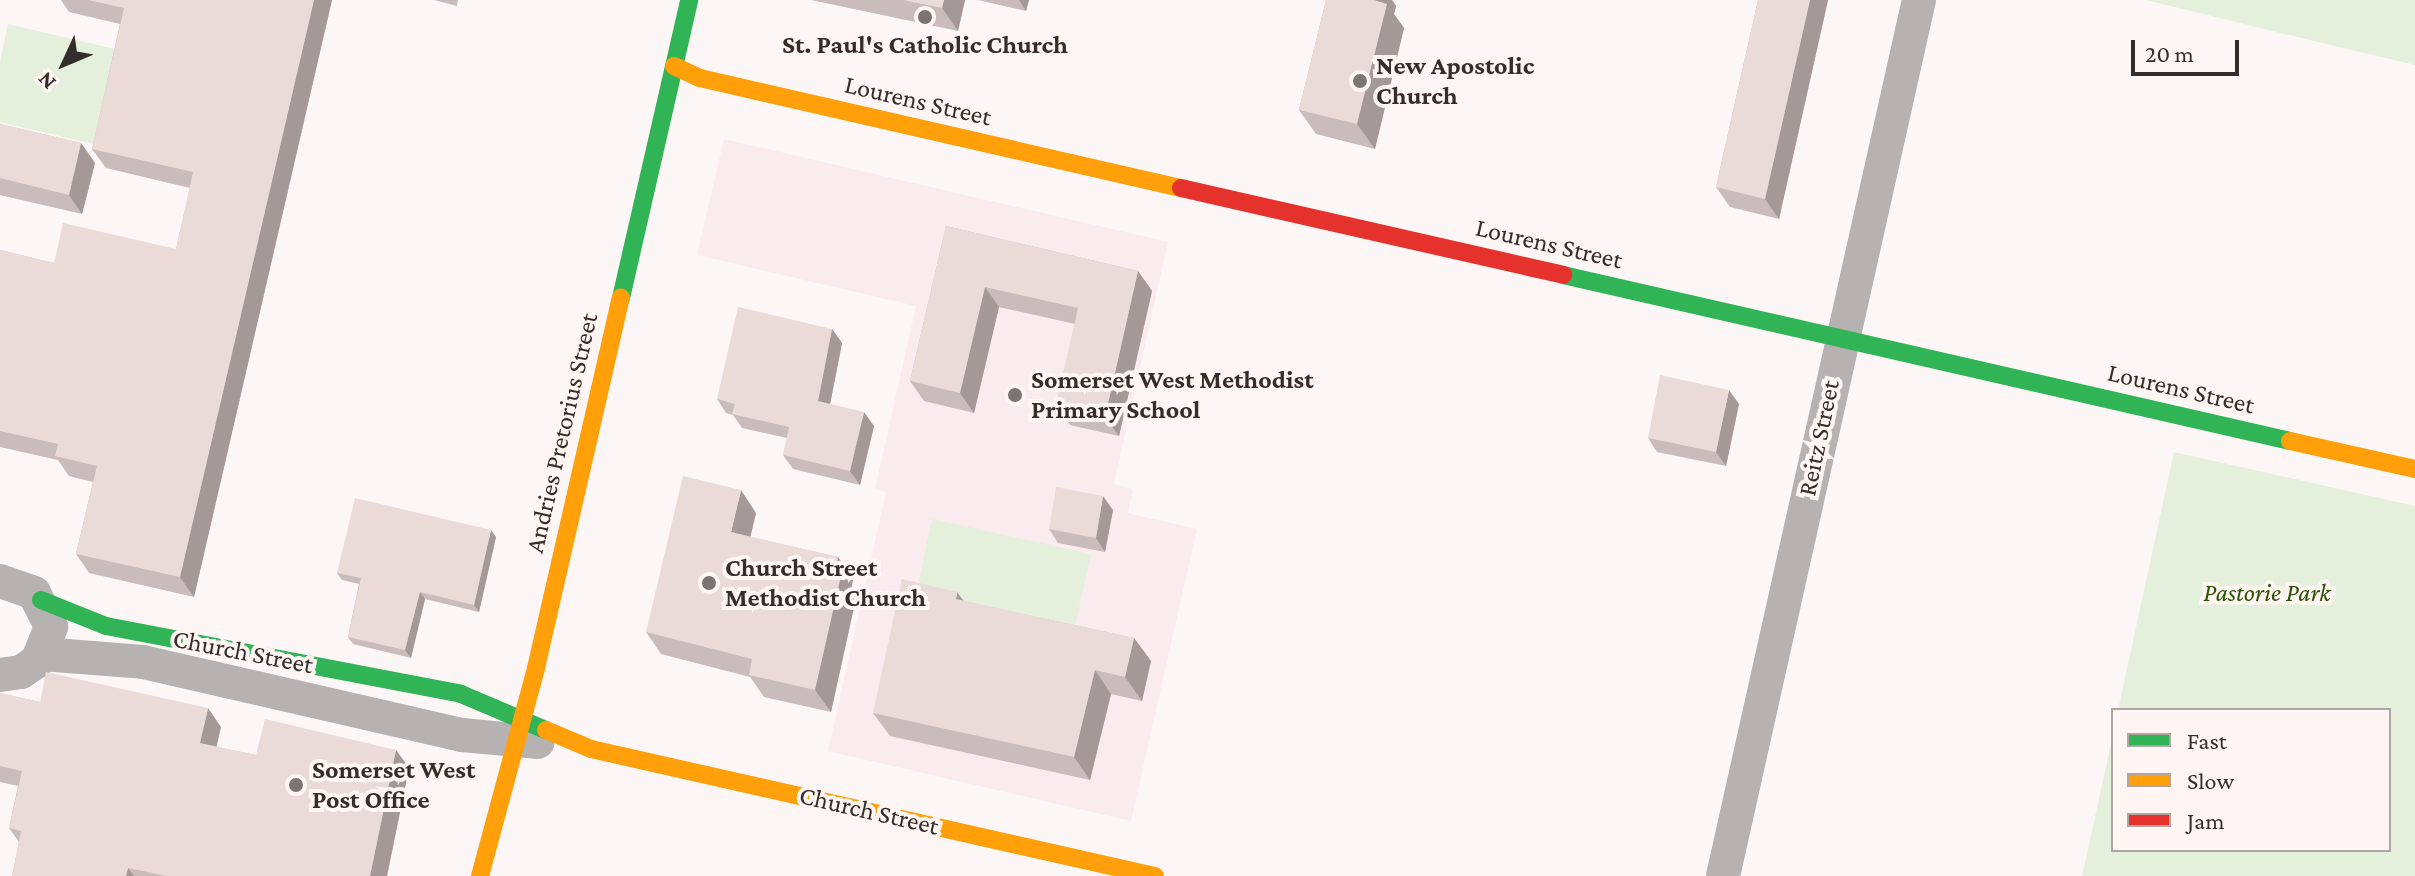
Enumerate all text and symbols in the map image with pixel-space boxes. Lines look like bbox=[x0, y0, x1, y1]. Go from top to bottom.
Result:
marker: St. Paul's Catholic Church bbox=[916, 8, 934, 26]
north arrow bbox=[24, 24, 104, 104]
scale bar bbox=[2135, 24, 2243, 74]
place label: St. Paul's Catholic Church bbox=[782, 29, 1068, 61]
text: 20 m bbox=[2145, 40, 2194, 67]
place label: New Apostolic Church bbox=[1376, 50, 1534, 112]
text: N bbox=[32, 67, 61, 95]
street label: Lourens Street bbox=[842, 69, 994, 133]
marker: New Apostolic Church bbox=[1351, 72, 1369, 90]
street label: Lourens Street bbox=[1473, 212, 1625, 276]
street label: Andries Pretorius Street bbox=[519, 310, 605, 556]
street label: Lourens Street bbox=[2105, 357, 2257, 421]
place label: Somerset West Methodist Primary School bbox=[1031, 364, 1314, 426]
street label: Reitz Street bbox=[1792, 377, 1846, 499]
marker: Somerset West Methodist Primary School bbox=[1006, 386, 1024, 404]
place label: Church Street Methodist Church bbox=[725, 552, 926, 614]
marker: Church Street Methodist Church bbox=[700, 574, 718, 592]
park label: Pastorie Park bbox=[2203, 577, 2331, 609]
street label: Church Street bbox=[170, 623, 316, 681]
legend bbox=[2111, 708, 2391, 852]
text: Fast bbox=[2187, 727, 2227, 754]
place label: Somerset West Post Office bbox=[312, 754, 475, 816]
text: Slow bbox=[2187, 767, 2234, 794]
marker: Somerset West Post Office bbox=[287, 776, 305, 794]
street label: Church Street bbox=[796, 780, 942, 842]
text: Jam bbox=[2187, 807, 2225, 834]

